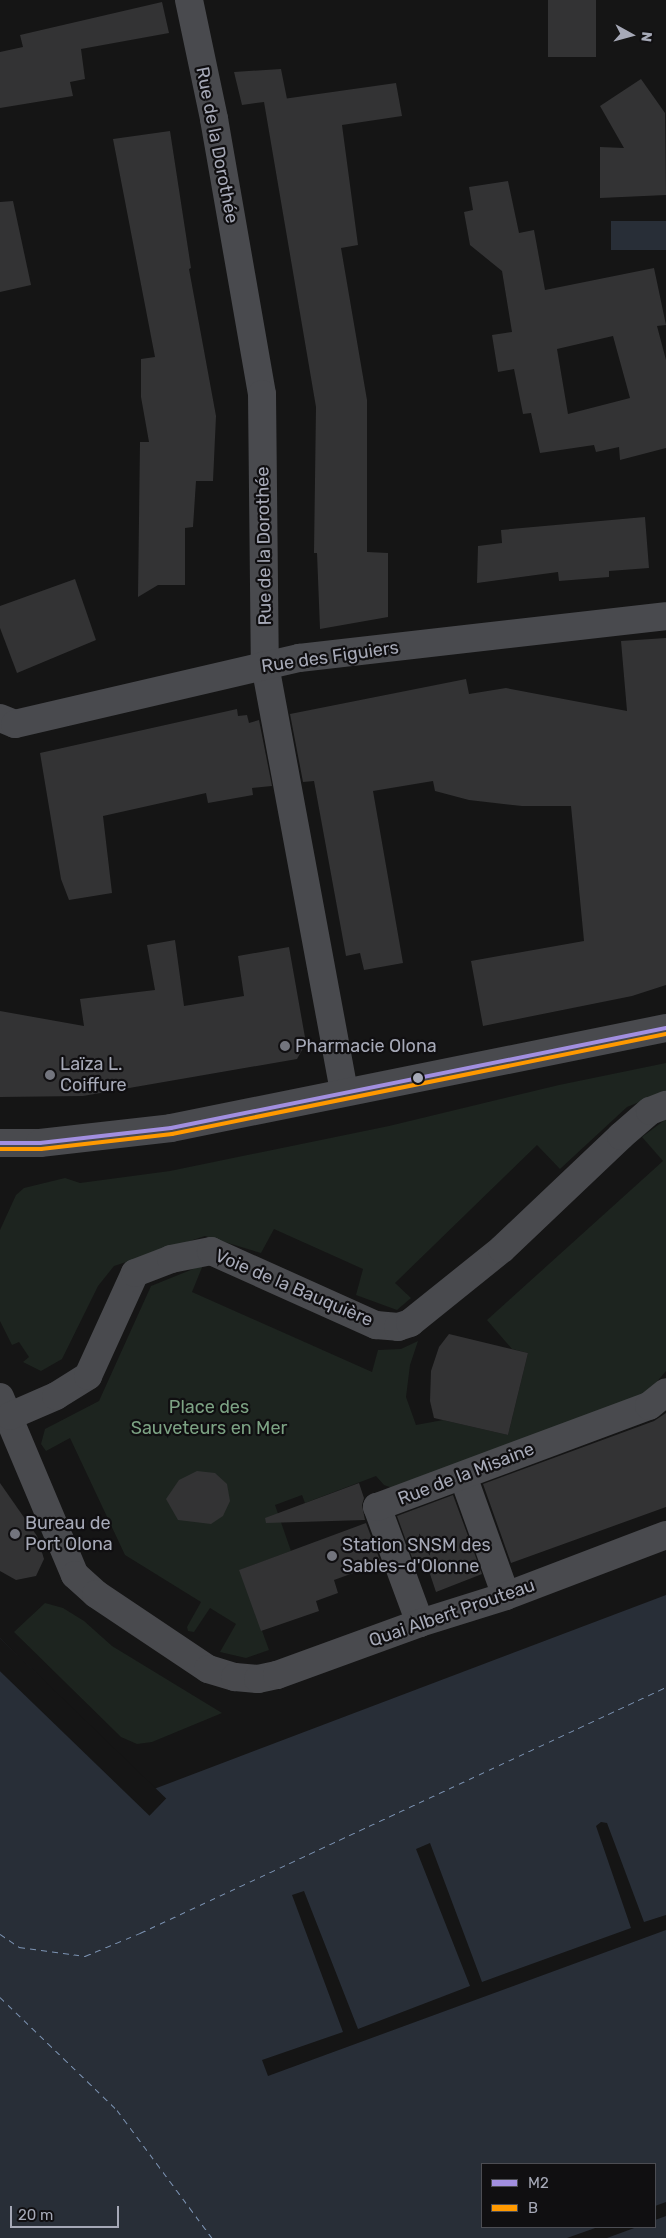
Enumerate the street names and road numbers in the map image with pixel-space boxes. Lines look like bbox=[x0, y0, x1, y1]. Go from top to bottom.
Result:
street label: Rue de la Dorothée bbox=[191, 65, 243, 225]
street label: Rue de la Dorothée bbox=[252, 466, 276, 626]
street label: Rue des Figuiers bbox=[260, 637, 400, 677]
street label: Voie de la Bauquière bbox=[212, 1245, 376, 1331]
street label: Rue de la Misaine bbox=[395, 1438, 537, 1510]
street label: Quai Albert Prouteau bbox=[366, 1574, 538, 1652]

